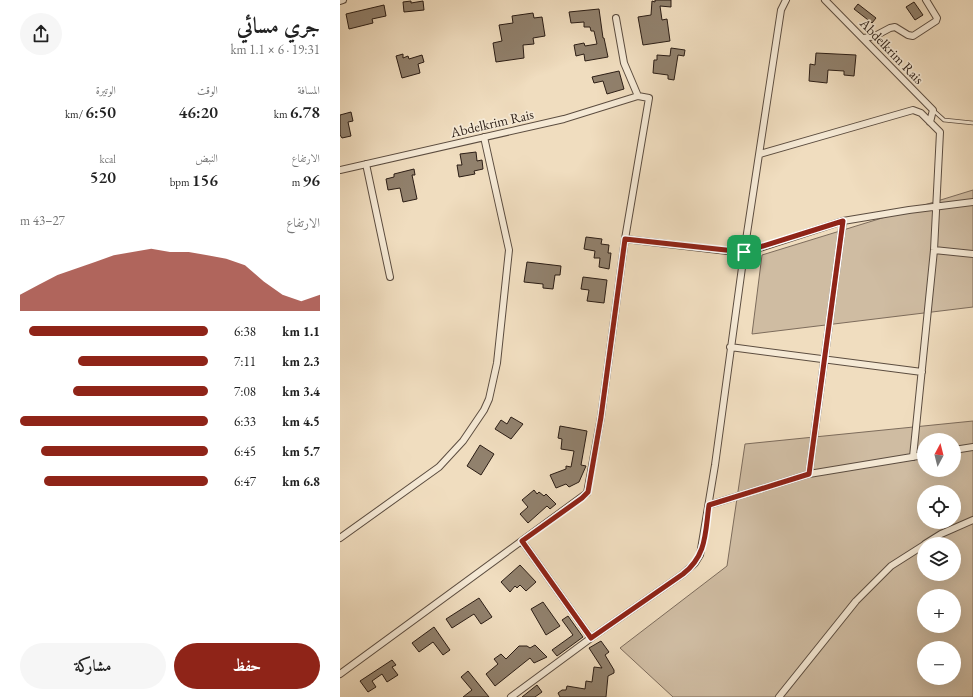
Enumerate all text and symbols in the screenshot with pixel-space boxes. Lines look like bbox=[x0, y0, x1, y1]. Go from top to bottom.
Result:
text: جري مسائي bbox=[237, 11, 320, 40]
button: share bbox=[20, 13, 62, 55]
street label: Abdelkrim Rais bbox=[855, 14, 928, 88]
text: 19:31 · 6 × 1.1 km bbox=[230, 41, 320, 58]
text: الوتيرة bbox=[96, 83, 116, 97]
text: الوقت bbox=[197, 83, 218, 97]
text: المسافة bbox=[298, 83, 320, 97]
text: 6:50 bbox=[85, 101, 116, 123]
text: 46:20 bbox=[179, 101, 218, 123]
text: 6.78 bbox=[290, 101, 320, 123]
street label: Abdelkrim Rais bbox=[448, 105, 536, 142]
text: /km bbox=[65, 107, 85, 121]
text: km bbox=[274, 107, 290, 121]
text: النبض bbox=[195, 151, 218, 165]
text: الارتفاع bbox=[291, 151, 320, 165]
text: kcal bbox=[100, 152, 116, 166]
text: 520 bbox=[90, 166, 116, 188]
text: 156 bbox=[192, 169, 218, 191]
text: 96 bbox=[303, 169, 320, 191]
text: bpm bbox=[170, 175, 192, 189]
text: m bbox=[292, 175, 303, 189]
text: 27–43 m bbox=[20, 212, 65, 229]
text: الارتفاع bbox=[286, 214, 320, 231]
pin bbox=[727, 235, 761, 269]
icon: arrive bbox=[733, 241, 755, 263]
text: 6:38 bbox=[234, 323, 256, 340]
text: 1.1 km bbox=[282, 323, 320, 340]
text: 7:11 bbox=[234, 353, 256, 370]
text: 2.3 km bbox=[282, 353, 320, 370]
text: 7:08 bbox=[234, 383, 256, 400]
text: 3.4 km bbox=[282, 383, 320, 400]
text: 6:33 bbox=[234, 413, 256, 430]
text: 4.5 km bbox=[282, 413, 320, 430]
north arrow bbox=[917, 433, 961, 477]
map controls bbox=[917, 433, 961, 685]
text: 6:45 bbox=[234, 443, 256, 460]
text: 5.7 km bbox=[282, 443, 320, 460]
text: 6:47 bbox=[234, 473, 256, 490]
text: 6.8 km bbox=[282, 473, 320, 490]
button: locate bbox=[917, 485, 961, 529]
button: layers bbox=[917, 537, 961, 581]
button: + bbox=[917, 589, 961, 633]
button: − bbox=[917, 641, 961, 685]
button: مشاركة bbox=[20, 643, 166, 689]
button: حفظ bbox=[174, 643, 320, 689]

